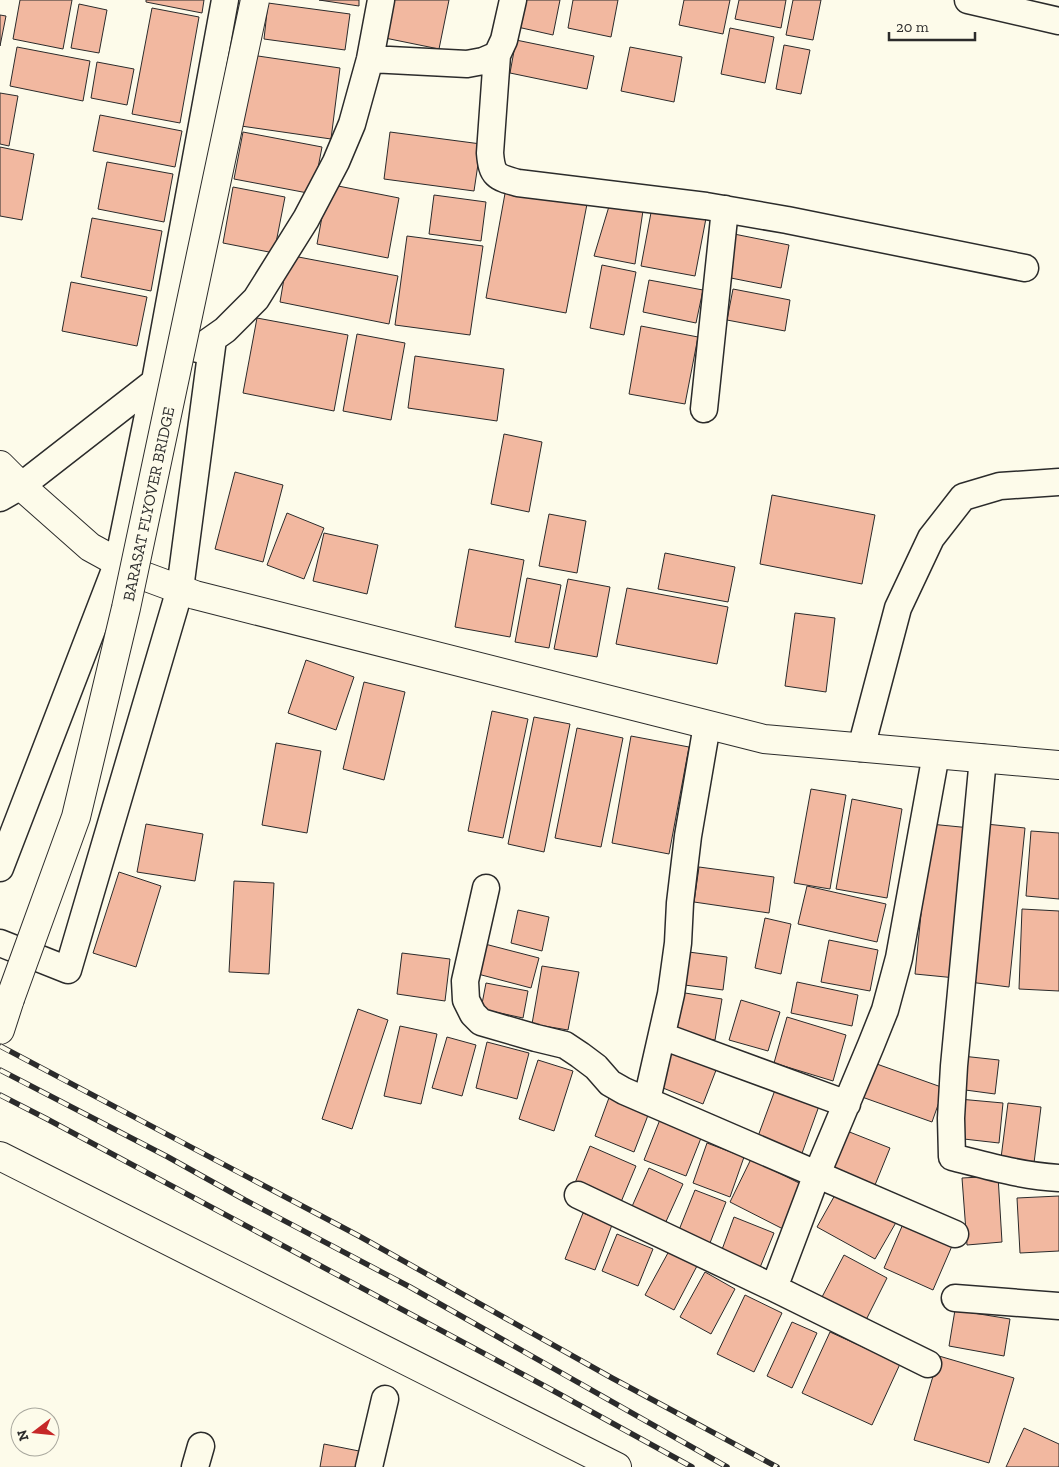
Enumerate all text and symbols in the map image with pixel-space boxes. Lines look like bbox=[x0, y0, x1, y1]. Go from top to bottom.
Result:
scale bar bbox=[889, 10, 975, 42]
text: 20 m bbox=[896, 18, 929, 36]
street label: BARASAT FLYOVER BRIDGE bbox=[119, 405, 178, 603]
north arrow bbox=[10, 1407, 60, 1457]
text: N bbox=[13, 1428, 33, 1443]

